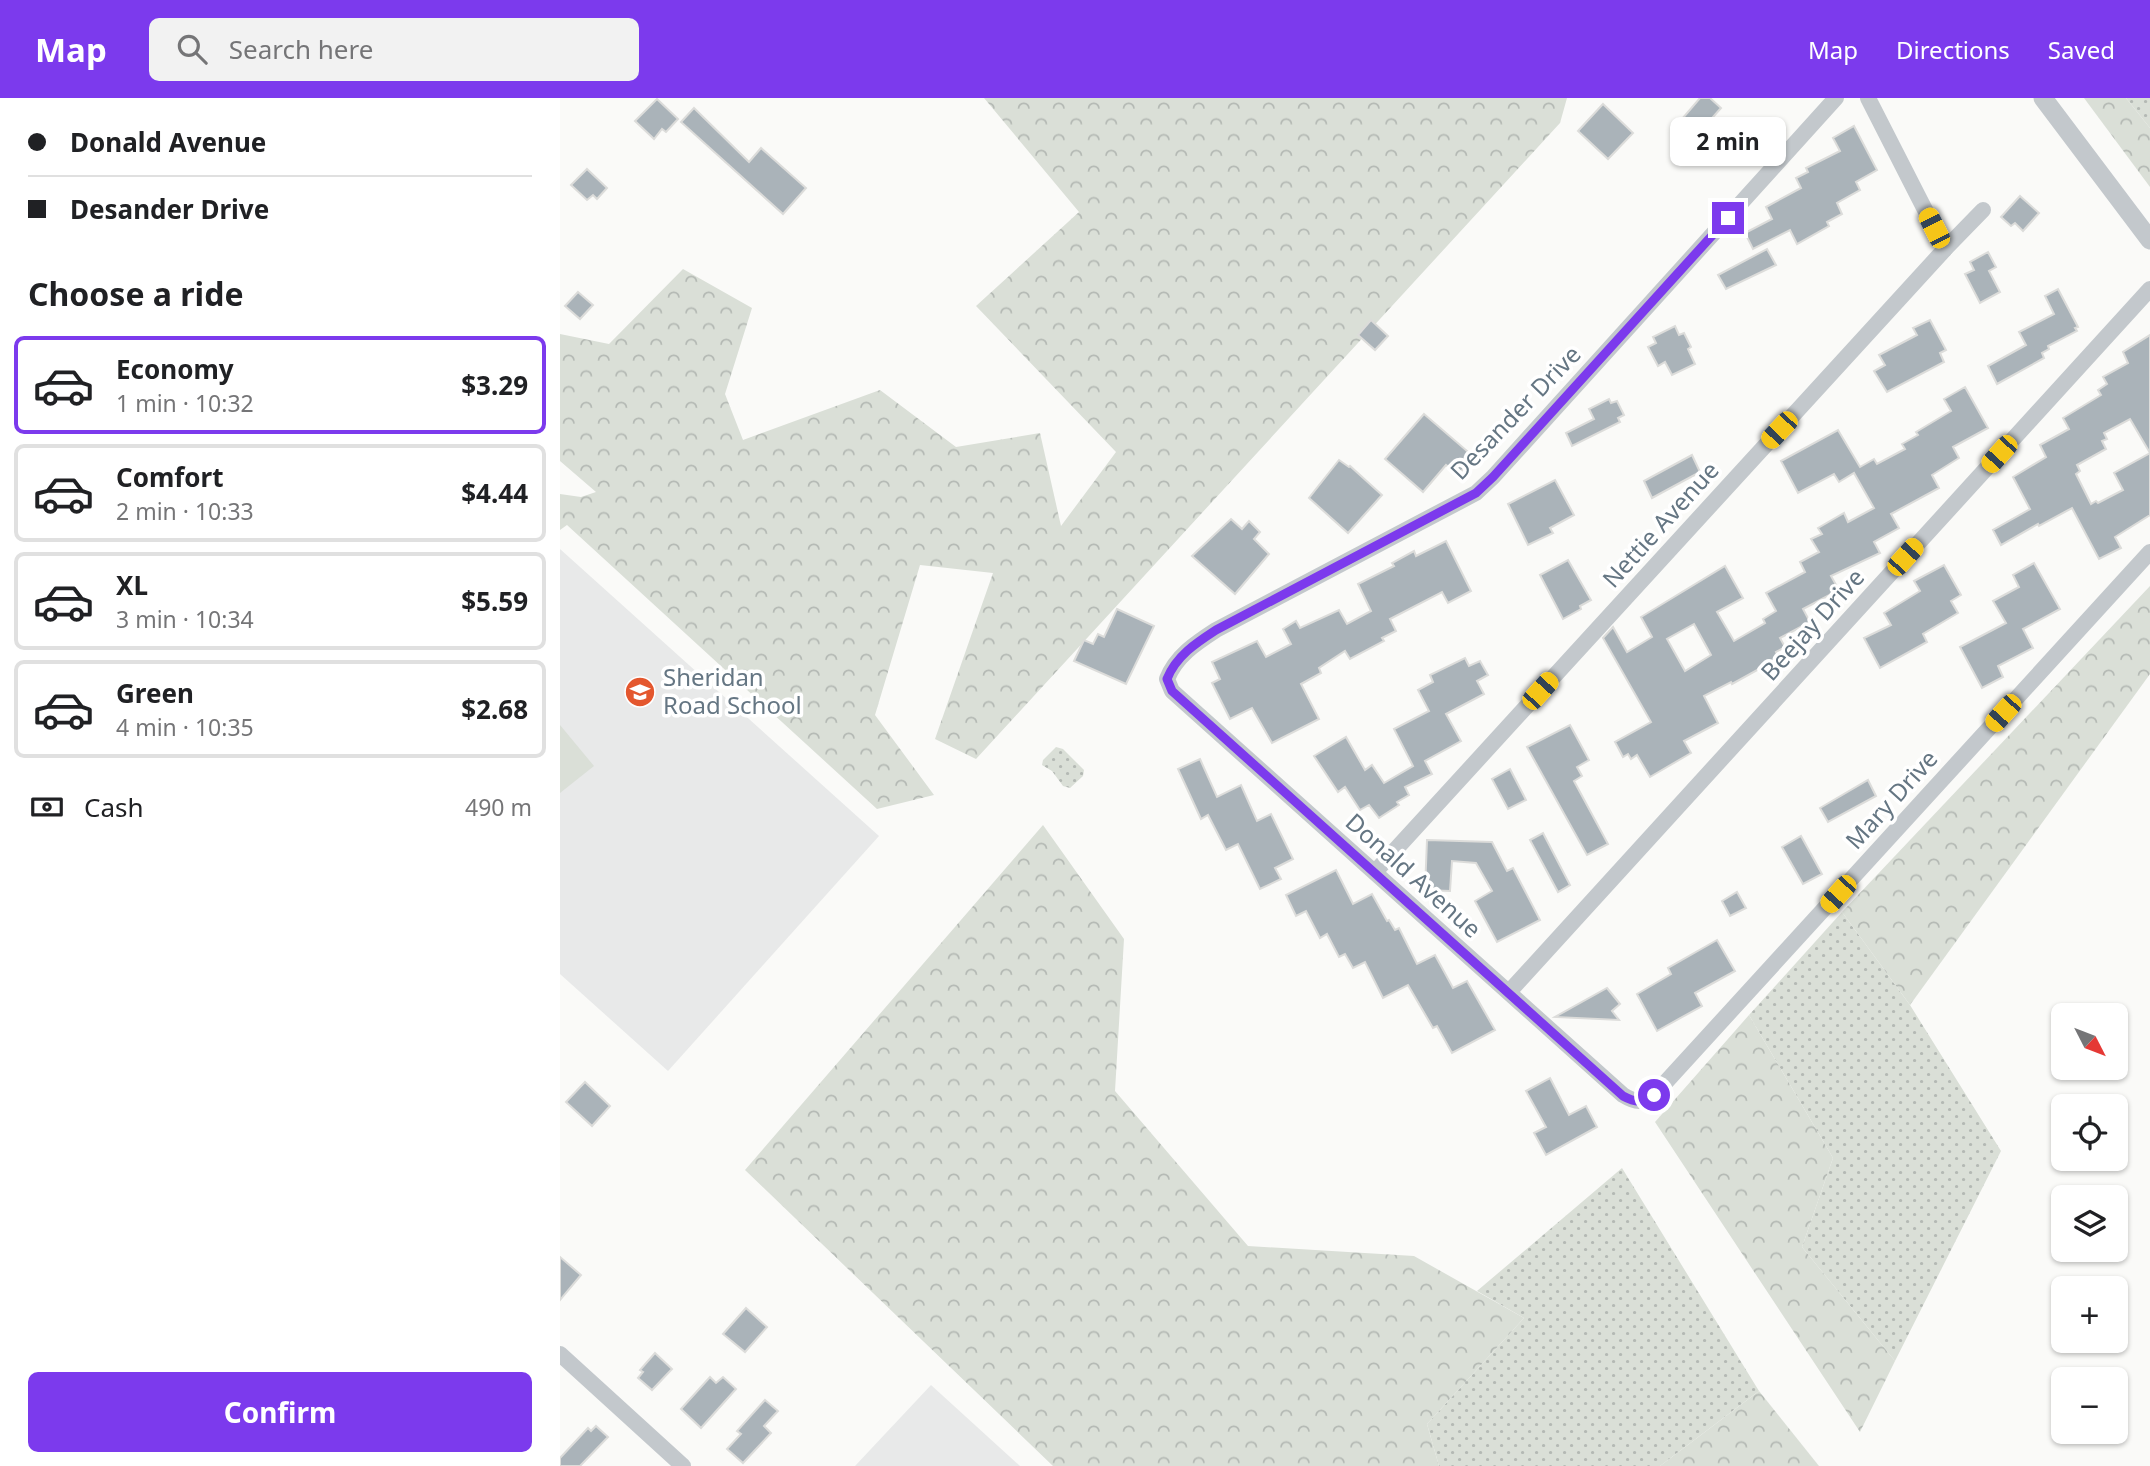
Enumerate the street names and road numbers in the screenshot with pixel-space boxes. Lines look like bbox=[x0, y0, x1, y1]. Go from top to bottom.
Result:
street label: Desander Drive bbox=[1442, 338, 1587, 486]
street label: Nettie Avenue bbox=[1594, 454, 1725, 594]
street label: Beejay Drive bbox=[1753, 561, 1871, 687]
street label: Mary Drive bbox=[1837, 742, 1944, 856]
street label: Donald Avenue bbox=[1339, 805, 1489, 945]

